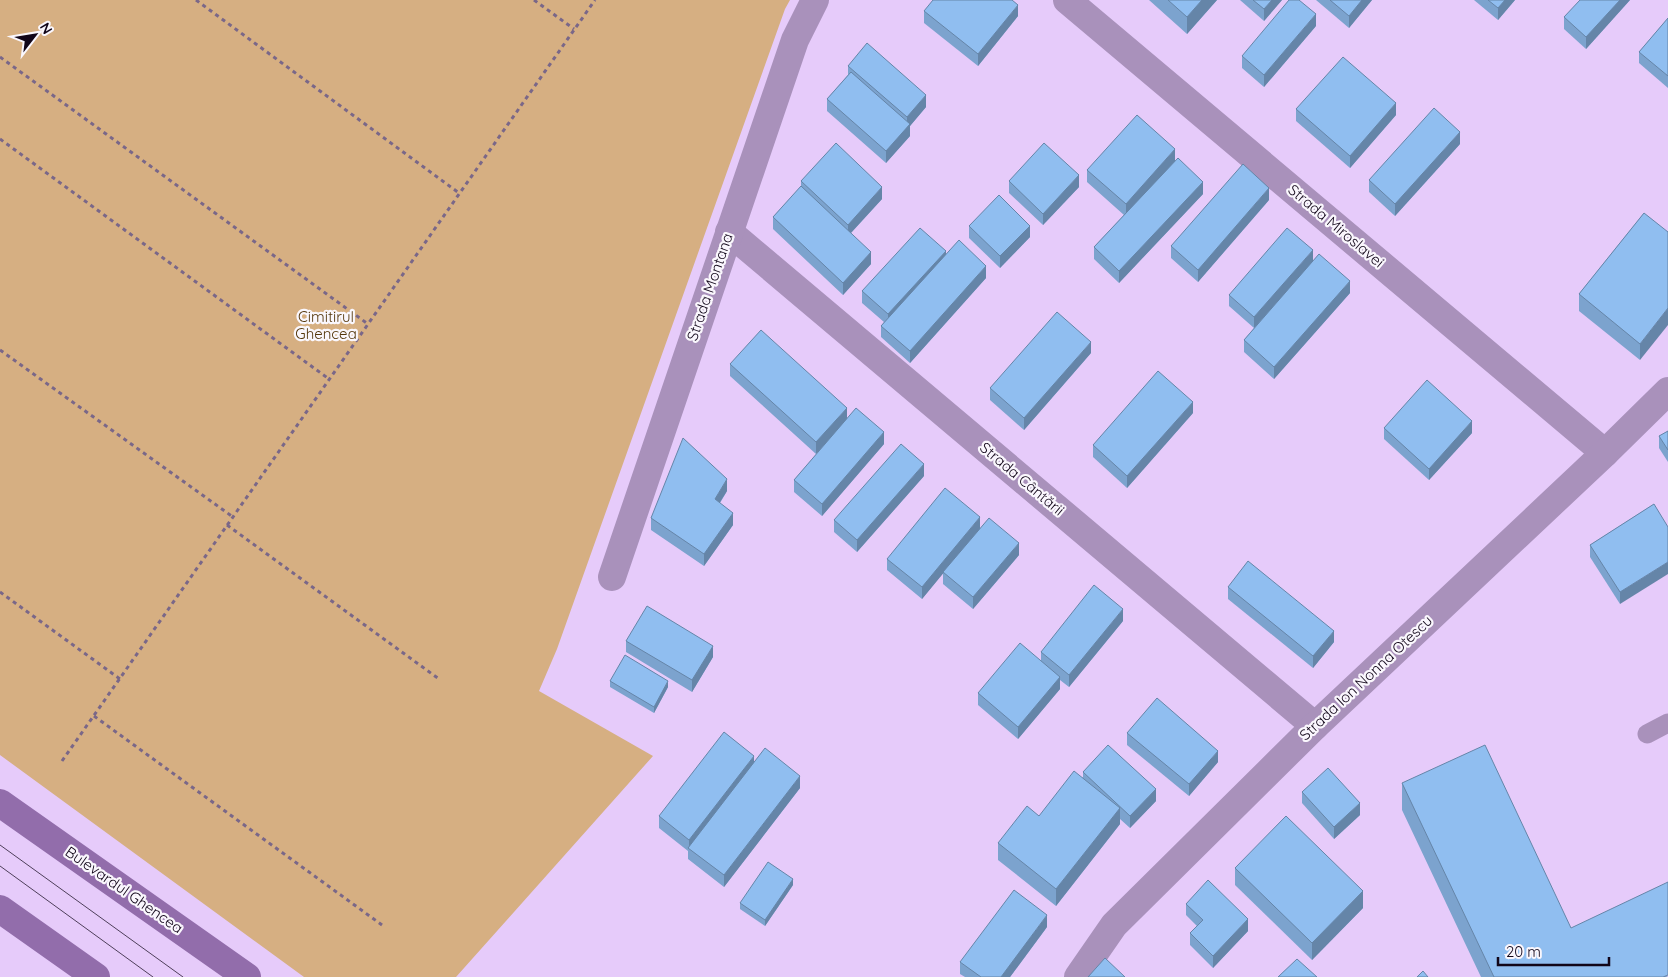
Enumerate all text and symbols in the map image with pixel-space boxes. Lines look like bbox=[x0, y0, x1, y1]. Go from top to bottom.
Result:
north arrow bbox=[10, 10, 60, 60]
text: N bbox=[36, 19, 57, 37]
street label: Strada Miroslavei bbox=[1284, 180, 1388, 271]
street label: Strada Montana bbox=[682, 231, 737, 343]
park label: Cimitirul Ghencea bbox=[295, 307, 357, 343]
street label: Strada Cântării bbox=[976, 438, 1068, 519]
street label: Strada Ion Nonna Otescu bbox=[1295, 611, 1436, 744]
street label: Bulevardul Ghencea bbox=[62, 842, 187, 937]
scale bar bbox=[1498, 934, 1609, 966]
text: 20 m bbox=[1506, 942, 1541, 961]

